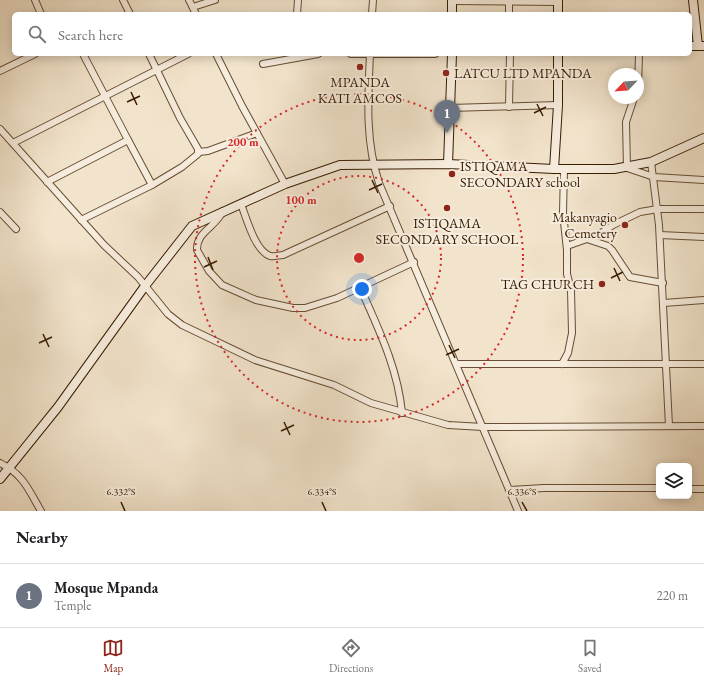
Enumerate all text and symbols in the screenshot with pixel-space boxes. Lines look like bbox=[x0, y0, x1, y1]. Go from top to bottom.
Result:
search box bbox=[12, 12, 692, 56]
icon: search bbox=[26, 23, 48, 45]
text: Search here bbox=[58, 25, 123, 44]
marker: MPANDA KATI AMCOS bbox=[355, 62, 365, 72]
place label: LATCU LTD MPANDA bbox=[454, 64, 592, 82]
marker: LATCU LTD MPANDA bbox=[441, 68, 451, 78]
north arrow bbox=[608, 68, 644, 104]
place label: MPANDA KATI AMCOS bbox=[318, 73, 402, 107]
pin: 1 bbox=[434, 100, 460, 133]
text: 200 m bbox=[227, 134, 259, 150]
place label: ISTIQAMA SECONDARY school bbox=[460, 157, 581, 191]
marker: ISTIQAMA SECONDARY school bbox=[447, 169, 457, 179]
text: 100 m bbox=[285, 192, 317, 208]
marker: ISTIQAMA SECONDARY SCHOOL bbox=[442, 203, 452, 213]
place label: Makanyagio Cemetery bbox=[552, 208, 618, 242]
place label: ISTIQAMA SECONDARY SCHOOL bbox=[375, 214, 519, 248]
marker: Makanyagio Cemetery bbox=[620, 220, 630, 230]
centre of rings bbox=[352, 251, 366, 265]
place label: TAG CHURCH bbox=[501, 275, 594, 293]
your location bbox=[352, 279, 372, 299]
marker: TAG CHURCH bbox=[597, 279, 607, 289]
map controls bbox=[656, 463, 692, 499]
button: layers bbox=[656, 463, 692, 499]
text: 6.332°S bbox=[106, 485, 136, 498]
text: 6.334°S bbox=[307, 485, 337, 498]
text: 6.336°S bbox=[507, 485, 537, 498]
text: Nearby bbox=[16, 526, 68, 548]
text: Mosque Mpanda bbox=[54, 578, 158, 597]
text: 1 bbox=[26, 587, 32, 604]
text: 220 m bbox=[657, 587, 688, 604]
text: Temple bbox=[54, 597, 91, 614]
tab: Map bbox=[102, 637, 124, 675]
tab: Directions bbox=[329, 637, 373, 675]
tab: Saved bbox=[578, 637, 602, 675]

